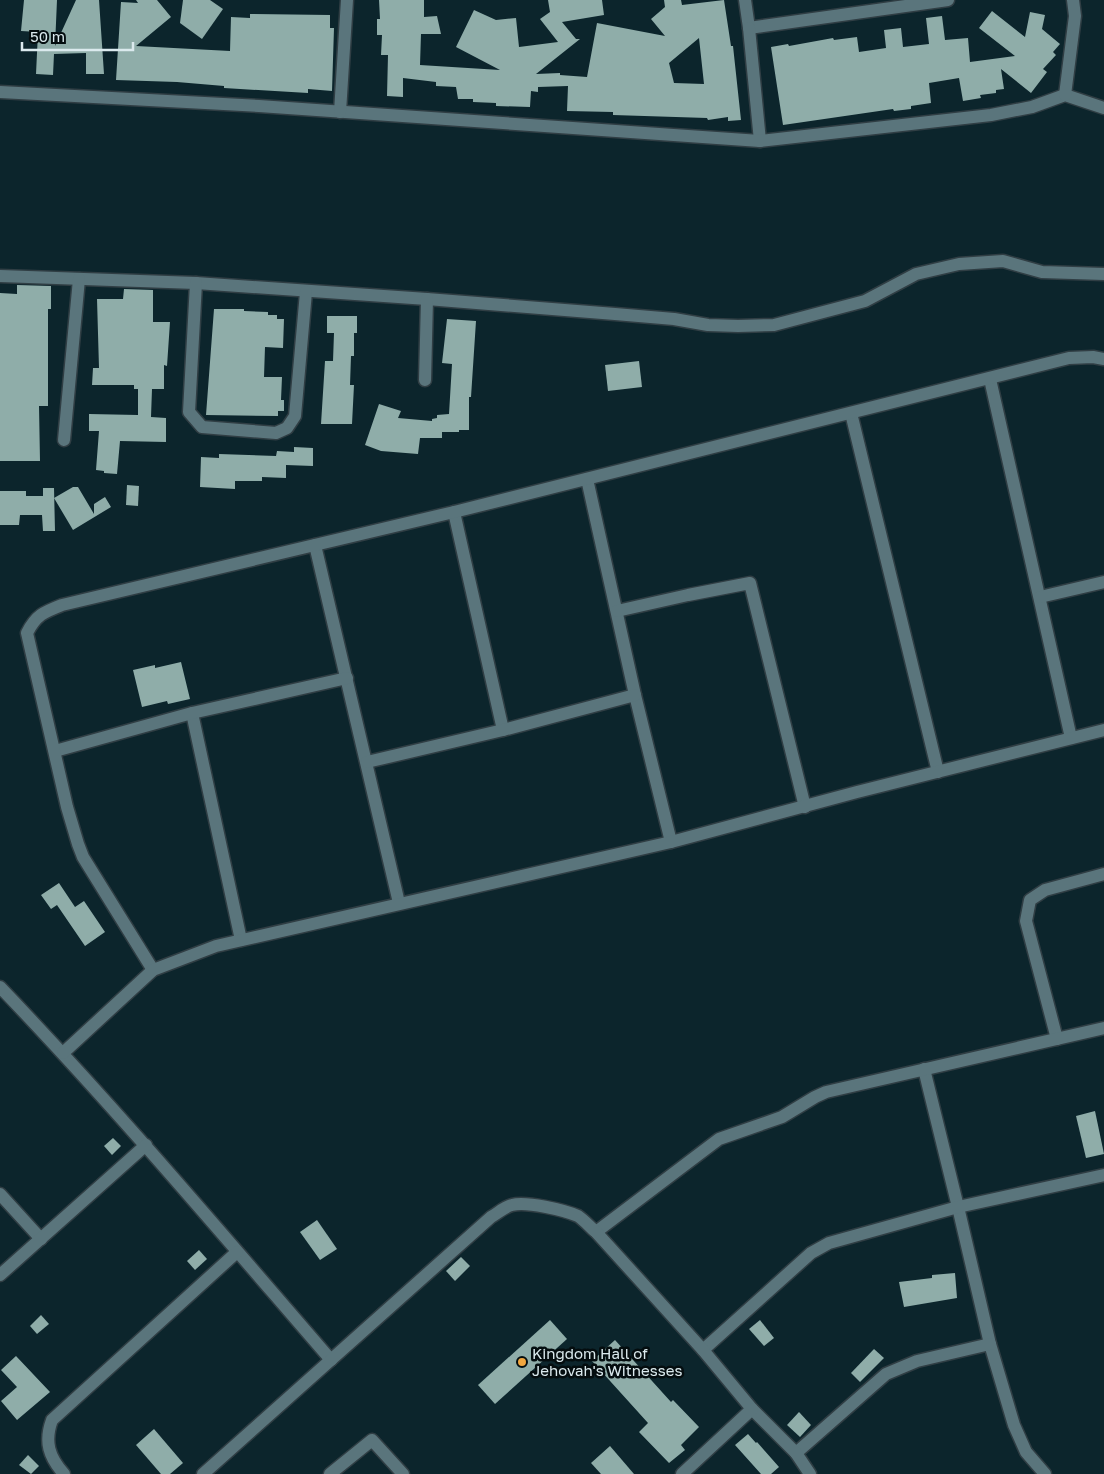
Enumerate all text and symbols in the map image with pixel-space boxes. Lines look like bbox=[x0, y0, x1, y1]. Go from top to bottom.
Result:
scale bar bbox=[22, 20, 134, 52]
text: 50 m bbox=[30, 27, 65, 45]
place label: Kingdom Hall of Jehovah's Witnesses bbox=[532, 1344, 682, 1379]
marker: Kingdom Hall of Jehovah's Witnesses bbox=[516, 1356, 528, 1368]

